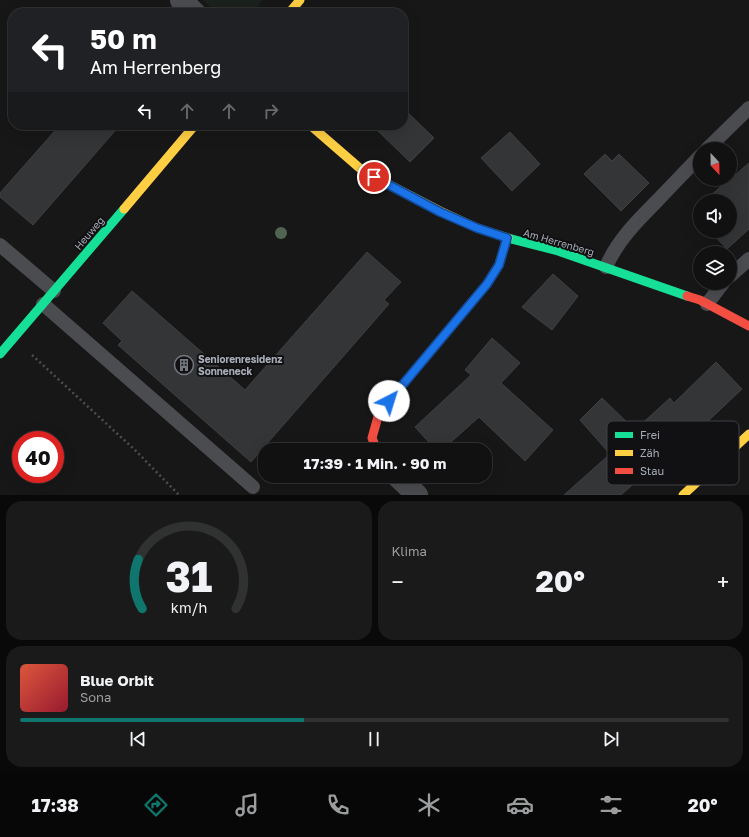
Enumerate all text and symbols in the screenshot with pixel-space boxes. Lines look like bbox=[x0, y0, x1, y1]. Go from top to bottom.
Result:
text: 50 m bbox=[90, 22, 157, 55]
icon: left bbox=[24, 24, 76, 76]
text: Am Herrenberg bbox=[90, 56, 221, 78]
icon: left bbox=[134, 100, 156, 122]
icon: ahead bbox=[176, 100, 198, 122]
icon: ahead bbox=[218, 100, 240, 122]
icon: right bbox=[260, 100, 282, 122]
north arrow bbox=[693, 142, 737, 186]
map controls bbox=[693, 142, 737, 290]
pin bbox=[357, 160, 391, 194]
icon: arrive bbox=[363, 166, 385, 188]
button: sound bbox=[693, 194, 737, 238]
street label: Heuweg bbox=[72, 214, 106, 252]
street label: Am Herrenberg bbox=[522, 226, 596, 258]
button: layers bbox=[693, 246, 737, 290]
place label: Seniorenresidenz Sonneneck bbox=[198, 353, 282, 377]
building icon: Seniorenresidenz Sonneneck bbox=[173, 354, 195, 376]
position arrow bbox=[368, 380, 410, 422]
legend bbox=[607, 421, 739, 485]
text: Frei bbox=[640, 428, 660, 441]
speed limit sign: 40 bbox=[12, 431, 64, 483]
text: Zäh bbox=[640, 446, 660, 459]
text: 17:39 · 1 Min. · 90 m bbox=[304, 454, 446, 472]
text: Stau bbox=[640, 464, 664, 477]
text: Klima bbox=[392, 543, 427, 559]
text: 31 bbox=[165, 550, 212, 600]
text: 20° bbox=[536, 563, 585, 599]
text: − bbox=[392, 568, 404, 595]
text: + bbox=[717, 568, 729, 595]
text: km/h bbox=[171, 598, 207, 615]
text: Blue Orbit bbox=[80, 671, 154, 689]
text: Sona bbox=[80, 689, 111, 705]
icon: previous bbox=[127, 728, 149, 750]
icon: pause bbox=[363, 728, 385, 750]
icon: next bbox=[600, 728, 622, 750]
icon: directions bbox=[142, 791, 170, 819]
icon: music bbox=[233, 791, 261, 819]
icon: phone bbox=[324, 791, 352, 819]
icon: climate bbox=[415, 791, 443, 819]
icon: car bbox=[506, 791, 534, 819]
icon: filters bbox=[597, 791, 625, 819]
text: 17:38 bbox=[31, 794, 79, 816]
text: 20° bbox=[688, 794, 717, 816]

